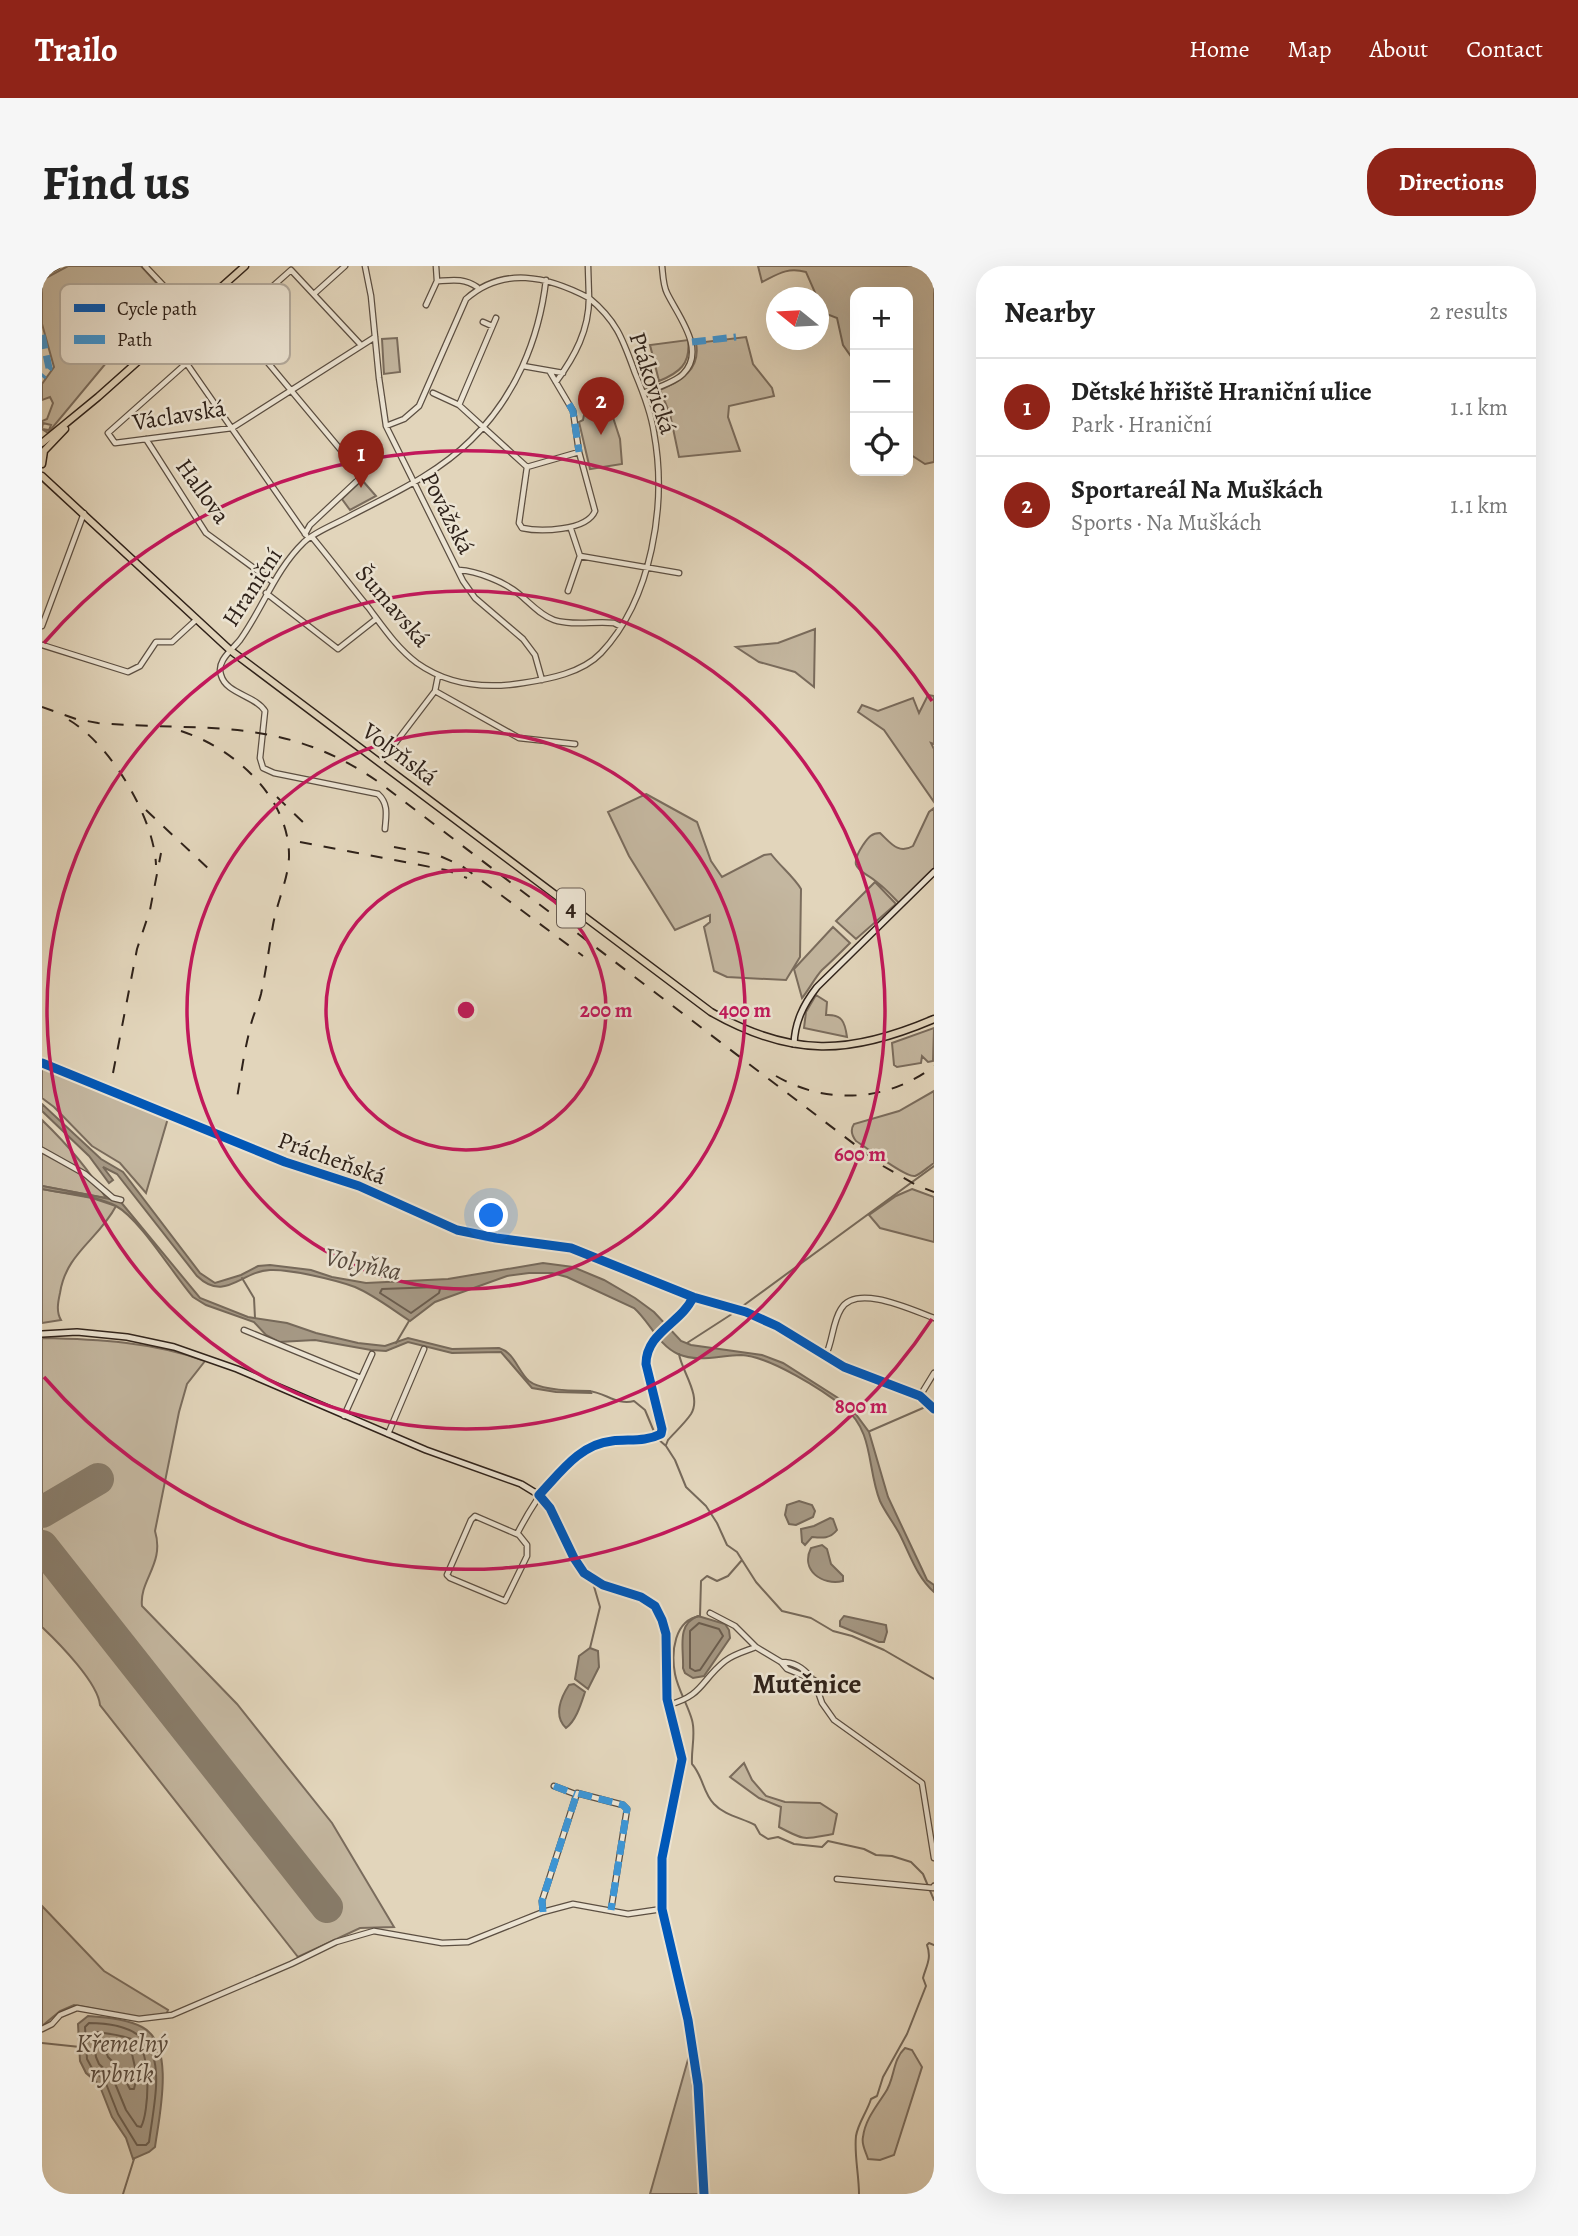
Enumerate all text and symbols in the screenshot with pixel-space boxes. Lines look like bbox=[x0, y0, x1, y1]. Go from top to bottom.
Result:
text: Trailo bbox=[35, 27, 118, 72]
text: Home bbox=[1189, 33, 1250, 65]
text: Map bbox=[1288, 33, 1332, 65]
text: About bbox=[1370, 33, 1428, 65]
text: Contact bbox=[1466, 33, 1543, 65]
button: Directions bbox=[1367, 148, 1536, 216]
text: Find us bbox=[42, 149, 190, 216]
legend bbox=[60, 284, 290, 364]
north arrow bbox=[766, 287, 829, 350]
map controls bbox=[850, 287, 913, 476]
button: + bbox=[850, 287, 913, 350]
text: Nearby bbox=[1004, 292, 1095, 332]
text: Cycle path bbox=[117, 296, 197, 322]
text: 2 results bbox=[1430, 296, 1508, 327]
text: Path bbox=[117, 327, 152, 353]
street label: Ptákovická bbox=[621, 328, 685, 439]
button: − bbox=[850, 350, 913, 413]
text: Dětské hřiště Hraniční ulice bbox=[1071, 374, 1372, 409]
pin: 2 bbox=[578, 377, 624, 435]
street label: Václavská bbox=[129, 392, 229, 438]
text: 1 bbox=[1023, 392, 1031, 423]
text: 1.1 km bbox=[1450, 392, 1508, 423]
text: Park · Hraniční bbox=[1071, 409, 1212, 440]
button: locate bbox=[850, 413, 913, 476]
pin: 1 bbox=[338, 430, 384, 488]
street label: Hallova bbox=[168, 452, 238, 531]
street label: Povážská bbox=[414, 466, 483, 560]
text: Sportareál Na Muškách bbox=[1071, 472, 1323, 507]
text: 2 bbox=[1021, 490, 1033, 521]
text: 1.1 km bbox=[1450, 490, 1508, 521]
text: Sports · Na Muškách bbox=[1071, 507, 1262, 538]
street label: Hraniční bbox=[215, 541, 289, 633]
street label: Šumavská bbox=[348, 558, 438, 655]
street label: Volyňská bbox=[355, 714, 445, 793]
road number: 4 bbox=[557, 888, 585, 928]
text: 200 m bbox=[580, 996, 633, 1024]
text: 400 m bbox=[719, 996, 772, 1024]
centre of rings bbox=[454, 998, 478, 1022]
street label: Prácheňská bbox=[274, 1124, 391, 1193]
text: 600 m bbox=[834, 1140, 886, 1168]
your location bbox=[474, 1198, 508, 1232]
water label: Volyňka bbox=[321, 1239, 405, 1289]
text: 800 m bbox=[835, 1392, 888, 1420]
district label: Mutěnice bbox=[752, 1665, 862, 1703]
water label: Křemelný rybník bbox=[76, 2026, 168, 2091]

